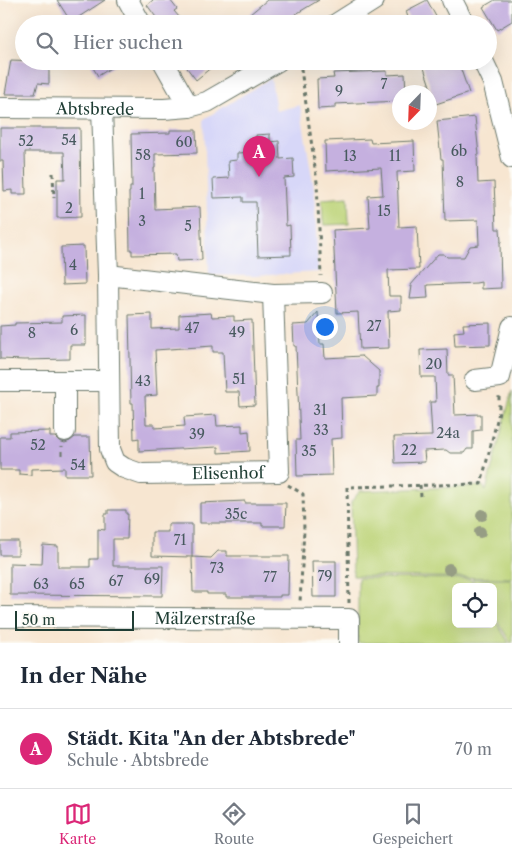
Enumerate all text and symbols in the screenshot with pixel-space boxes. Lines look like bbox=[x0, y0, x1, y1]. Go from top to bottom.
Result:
search box bbox=[15, 15, 497, 70]
icon: search bbox=[33, 29, 61, 57]
text: Hier suchen bbox=[73, 31, 183, 54]
house number: 7 bbox=[381, 75, 388, 93]
house number: 9 bbox=[335, 82, 343, 100]
north arrow bbox=[392, 85, 437, 130]
street label: Abtsbrede bbox=[55, 98, 134, 119]
house number: 54 bbox=[61, 131, 77, 149]
house number: 52 bbox=[18, 132, 34, 150]
house number: 60 bbox=[175, 133, 193, 151]
pin: A bbox=[243, 136, 275, 177]
house number: 6b bbox=[451, 142, 467, 160]
house number: 58 bbox=[135, 146, 151, 164]
house number: 13 bbox=[343, 147, 357, 165]
house number: 11 bbox=[389, 147, 401, 165]
house number: 8 bbox=[456, 173, 464, 191]
house number: 1 bbox=[139, 185, 145, 203]
house number: 2 bbox=[65, 199, 73, 217]
house number: 15 bbox=[377, 202, 391, 220]
house number: 3 bbox=[138, 212, 146, 230]
house number: 5 bbox=[184, 217, 192, 235]
house number: 4 bbox=[69, 256, 77, 274]
your location bbox=[312, 314, 338, 340]
house number: 27 bbox=[367, 317, 382, 335]
house number: 47 bbox=[185, 319, 200, 337]
house number: 6 bbox=[70, 321, 78, 339]
house number: 49 bbox=[229, 323, 245, 341]
house number: 8 bbox=[28, 324, 36, 342]
house number: 20 bbox=[426, 355, 443, 373]
house number: 51 bbox=[232, 370, 246, 388]
house number: 43 bbox=[135, 372, 151, 390]
house number: 31 bbox=[313, 401, 327, 419]
house number: 33 bbox=[313, 421, 329, 439]
house number: 24a bbox=[436, 424, 460, 442]
house number: 39 bbox=[189, 425, 205, 443]
house number: 52 bbox=[30, 436, 46, 454]
house number: 22 bbox=[401, 441, 417, 459]
house number: 35 bbox=[301, 442, 317, 460]
house number: 54 bbox=[70, 456, 86, 474]
street label: Elisenhof bbox=[192, 462, 267, 483]
house number: 35c bbox=[225, 505, 247, 523]
house number: 71 bbox=[174, 531, 186, 549]
house number: 73 bbox=[210, 559, 224, 577]
house number: 79 bbox=[317, 567, 333, 585]
house number: 77 bbox=[263, 568, 277, 586]
house number: 69 bbox=[144, 570, 160, 588]
house number: 67 bbox=[109, 572, 124, 590]
house number: 63 bbox=[33, 575, 49, 593]
house number: 65 bbox=[69, 575, 85, 593]
map controls bbox=[452, 583, 497, 628]
button: locate bbox=[452, 583, 497, 628]
scale bar bbox=[15, 608, 134, 631]
street label: Mälzerstraße bbox=[154, 608, 256, 628]
text: 50 m bbox=[22, 611, 55, 629]
text: In der Nähe bbox=[20, 663, 147, 688]
text: Städt. Kita "An der Abtsbrede" bbox=[67, 727, 356, 750]
text: A bbox=[30, 739, 42, 759]
text: 70 m bbox=[455, 739, 492, 759]
text: Schule · Abtsbrede bbox=[67, 750, 209, 770]
tab: Karte bbox=[59, 800, 96, 848]
tab: Route bbox=[214, 800, 254, 848]
tab: Gespeichert bbox=[372, 800, 453, 848]

